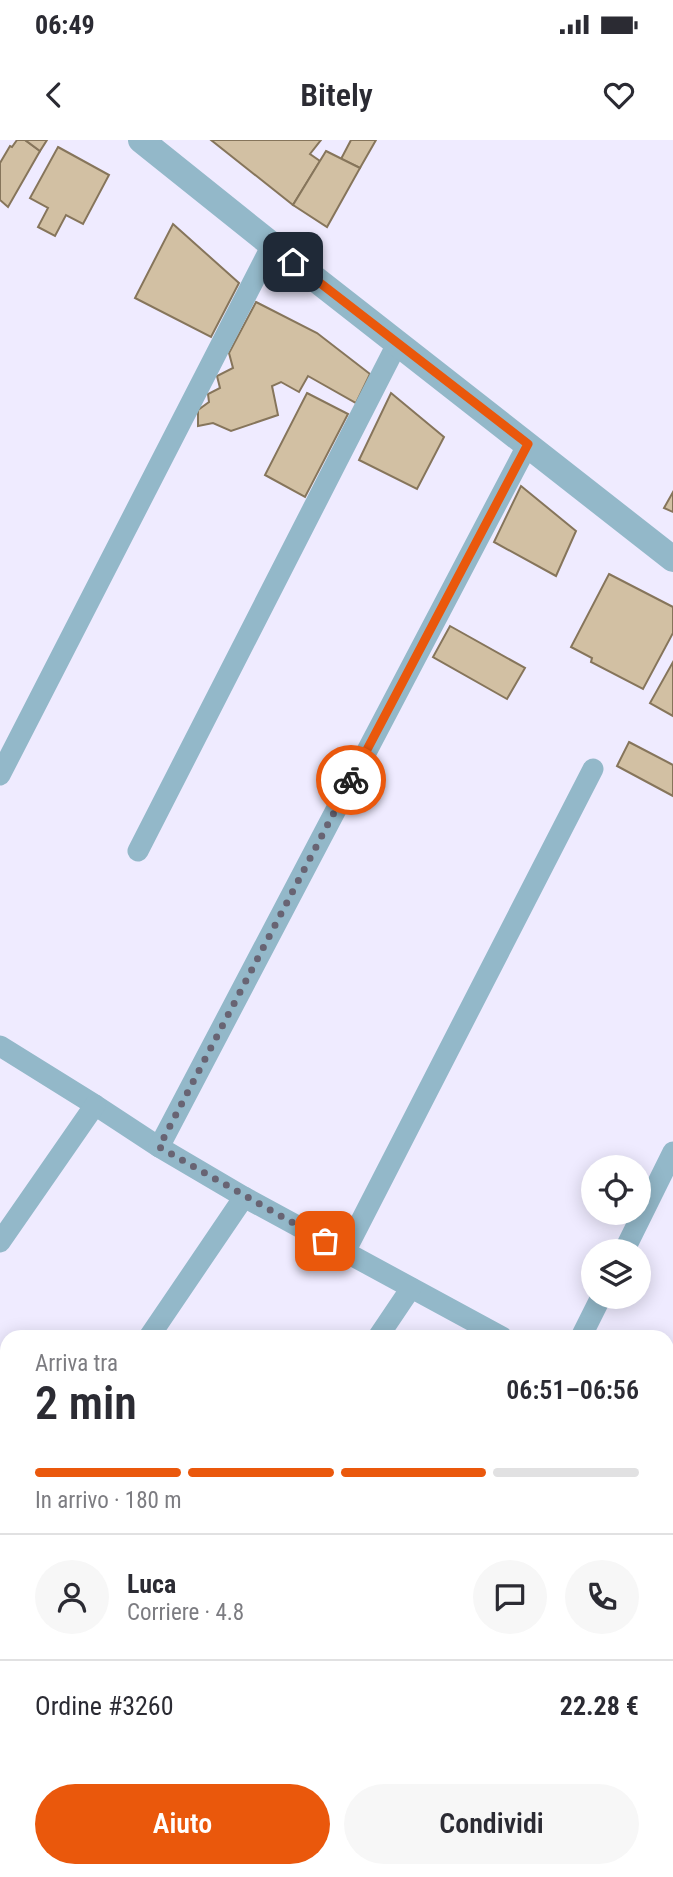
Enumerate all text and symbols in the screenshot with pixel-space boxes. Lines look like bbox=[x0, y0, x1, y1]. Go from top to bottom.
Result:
text: 06:49 bbox=[35, 10, 95, 40]
icon: back bbox=[35, 76, 73, 114]
text: Bitely bbox=[300, 76, 373, 114]
icon: heart bbox=[600, 76, 638, 114]
pin bbox=[263, 232, 323, 292]
icon: home bbox=[274, 243, 312, 281]
courier bbox=[316, 745, 386, 815]
icon: bike bbox=[332, 761, 370, 799]
map controls bbox=[581, 1155, 651, 1309]
button: locate bbox=[581, 1155, 651, 1225]
pin bbox=[295, 1211, 355, 1271]
icon: bag bbox=[306, 1222, 344, 1260]
button: layers bbox=[581, 1239, 651, 1309]
text: Arriva tra bbox=[35, 1350, 118, 1377]
text: 06:51–06:56 bbox=[506, 1375, 639, 1405]
text: 2 min bbox=[35, 1376, 137, 1430]
text: In arrivo · 180 m bbox=[35, 1487, 182, 1514]
button: person bbox=[35, 1560, 109, 1634]
button: chat bbox=[473, 1560, 547, 1634]
button: phone bbox=[565, 1560, 639, 1634]
text: Luca bbox=[127, 1569, 176, 1599]
text: Corriere · 4.8 bbox=[127, 1599, 244, 1626]
text: Ordine #3260 bbox=[35, 1691, 174, 1721]
text: 22.28 € bbox=[560, 1691, 639, 1721]
button: Aiuto bbox=[35, 1784, 330, 1864]
button: Condividi bbox=[344, 1784, 639, 1864]

